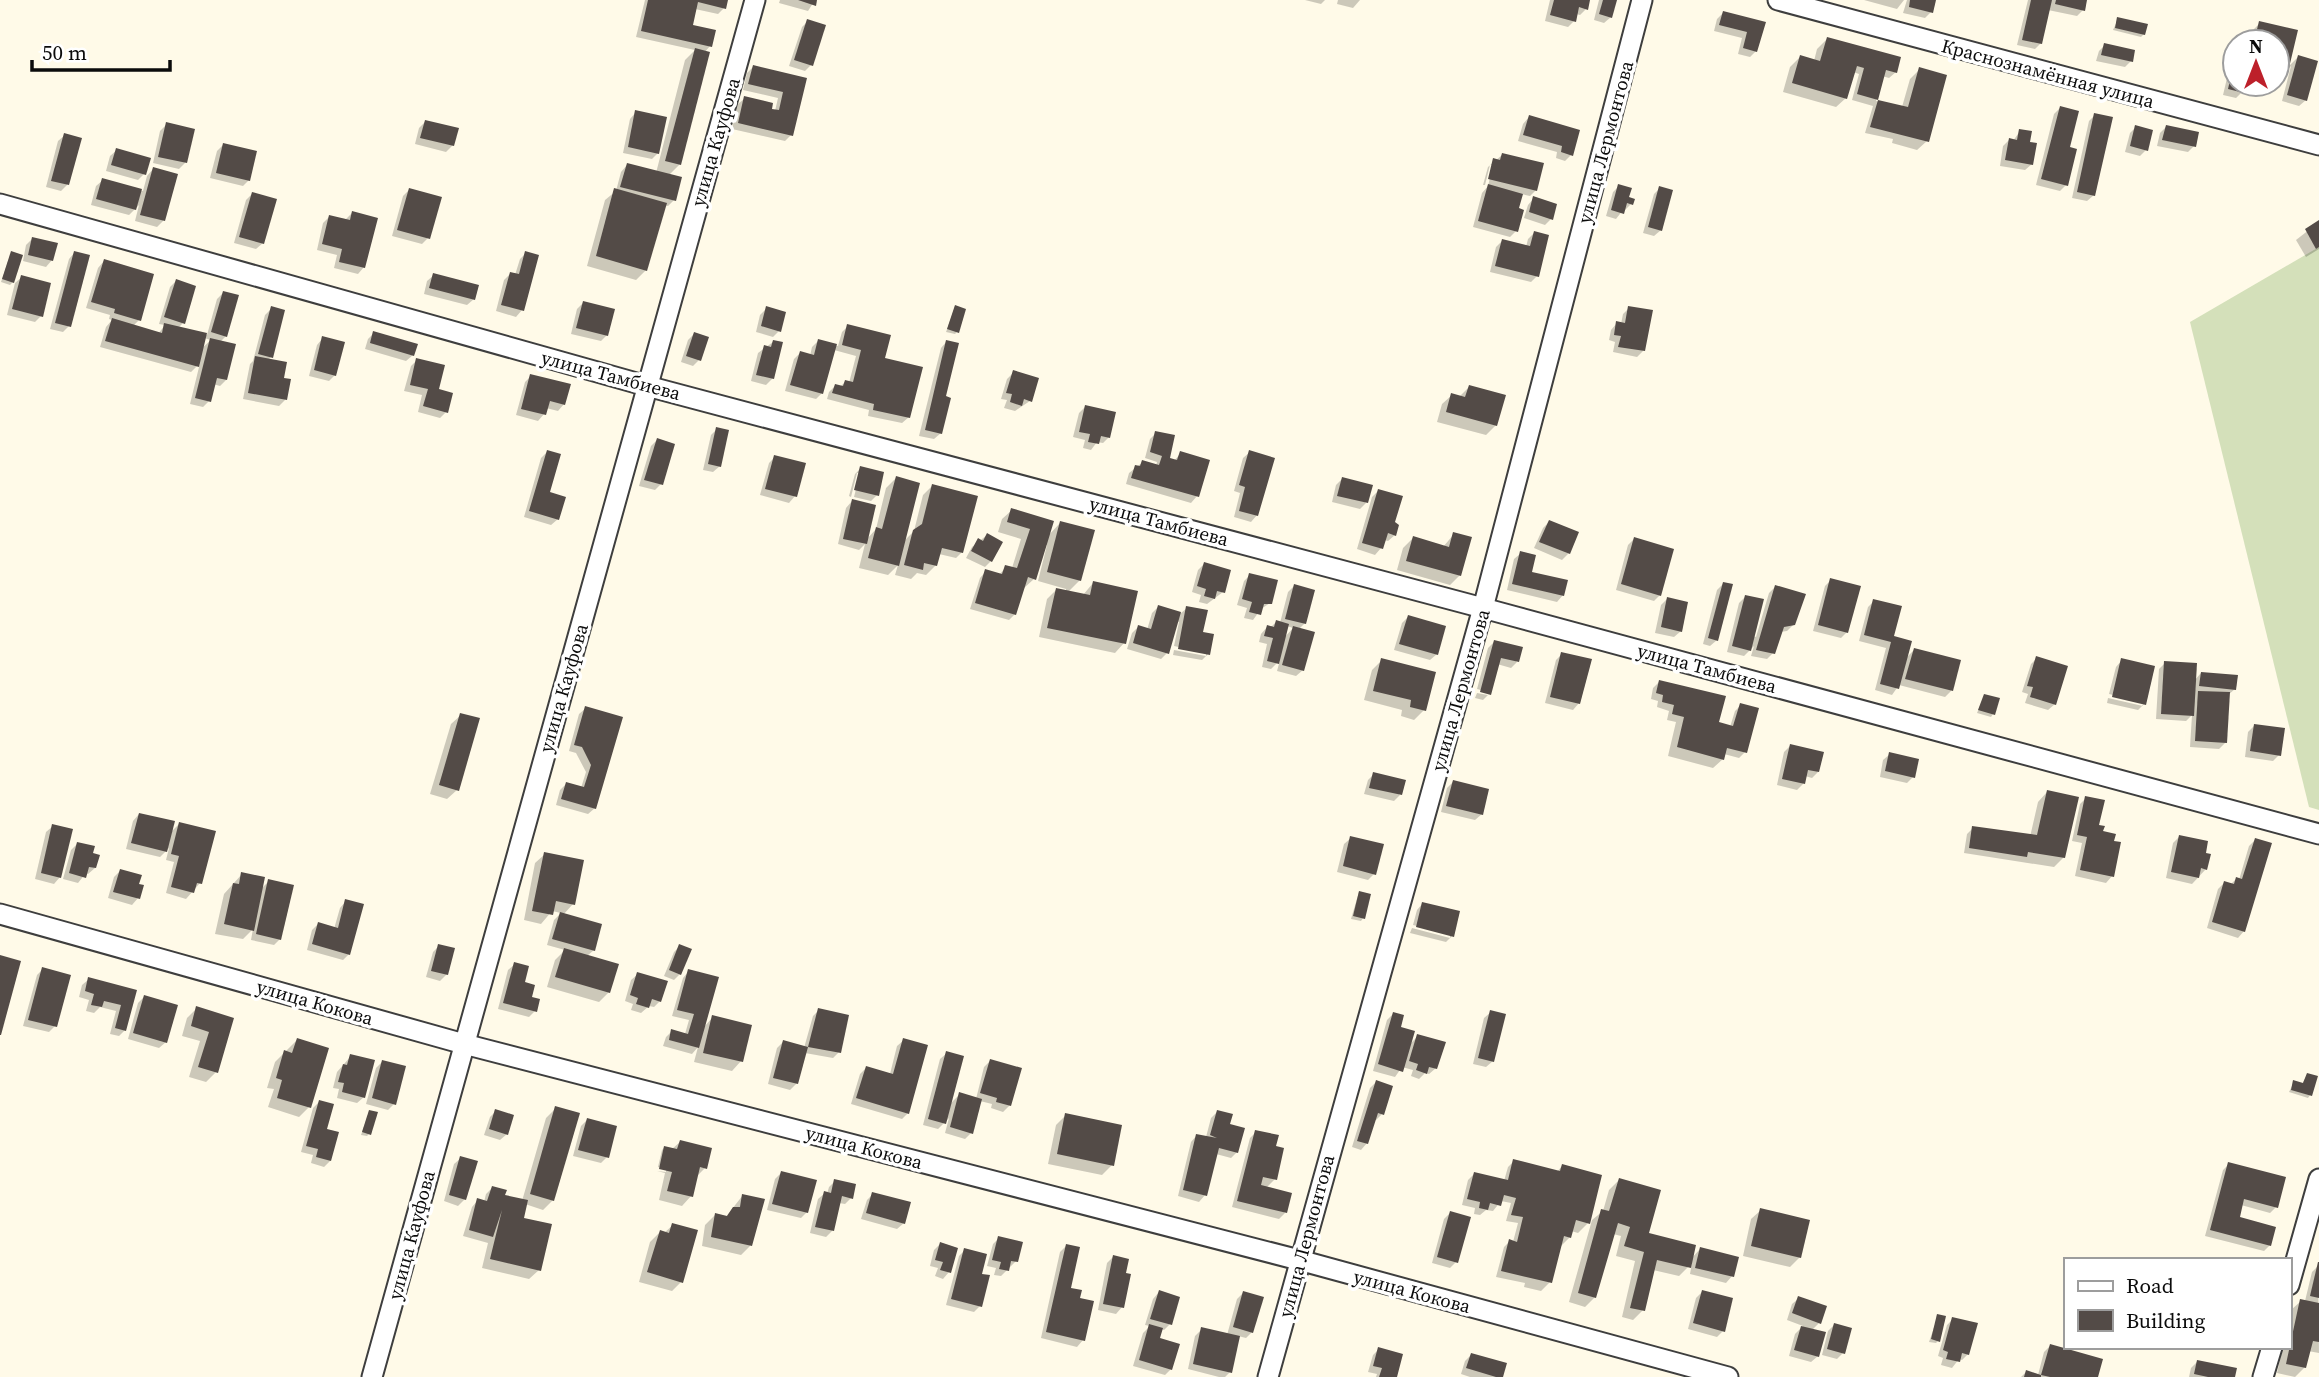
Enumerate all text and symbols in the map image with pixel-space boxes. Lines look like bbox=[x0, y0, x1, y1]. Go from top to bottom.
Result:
scale bar bbox=[32, 28, 170, 72]
north arrow bbox=[2221, 28, 2291, 98]
street label: Краснознамённая улица bbox=[1939, 32, 2158, 114]
text: N bbox=[2249, 33, 2263, 59]
text: 50 m bbox=[42, 38, 87, 67]
street label: улица Лермонтова bbox=[1571, 57, 1639, 226]
street label: улица Кауфова bbox=[684, 74, 746, 210]
street label: улица Тамбиева bbox=[538, 344, 684, 406]
street label: улица Тамбиева bbox=[1086, 490, 1232, 552]
street label: улица Лермонтова bbox=[1424, 606, 1496, 774]
street label: улица Кауфова bbox=[532, 620, 594, 756]
street label: улица Тамбиева bbox=[1634, 637, 1780, 699]
street label: улица Кокова bbox=[254, 973, 377, 1031]
street label: улица Кокова bbox=[803, 1119, 926, 1175]
street label: улица Лермонтова bbox=[1272, 1151, 1340, 1320]
street label: улица Кауфова bbox=[381, 1167, 441, 1303]
legend bbox=[2064, 1258, 2291, 1349]
street label: улица Кокова bbox=[1351, 1263, 1474, 1319]
text: Road bbox=[2126, 1271, 2174, 1300]
text: Building bbox=[2126, 1306, 2205, 1335]

